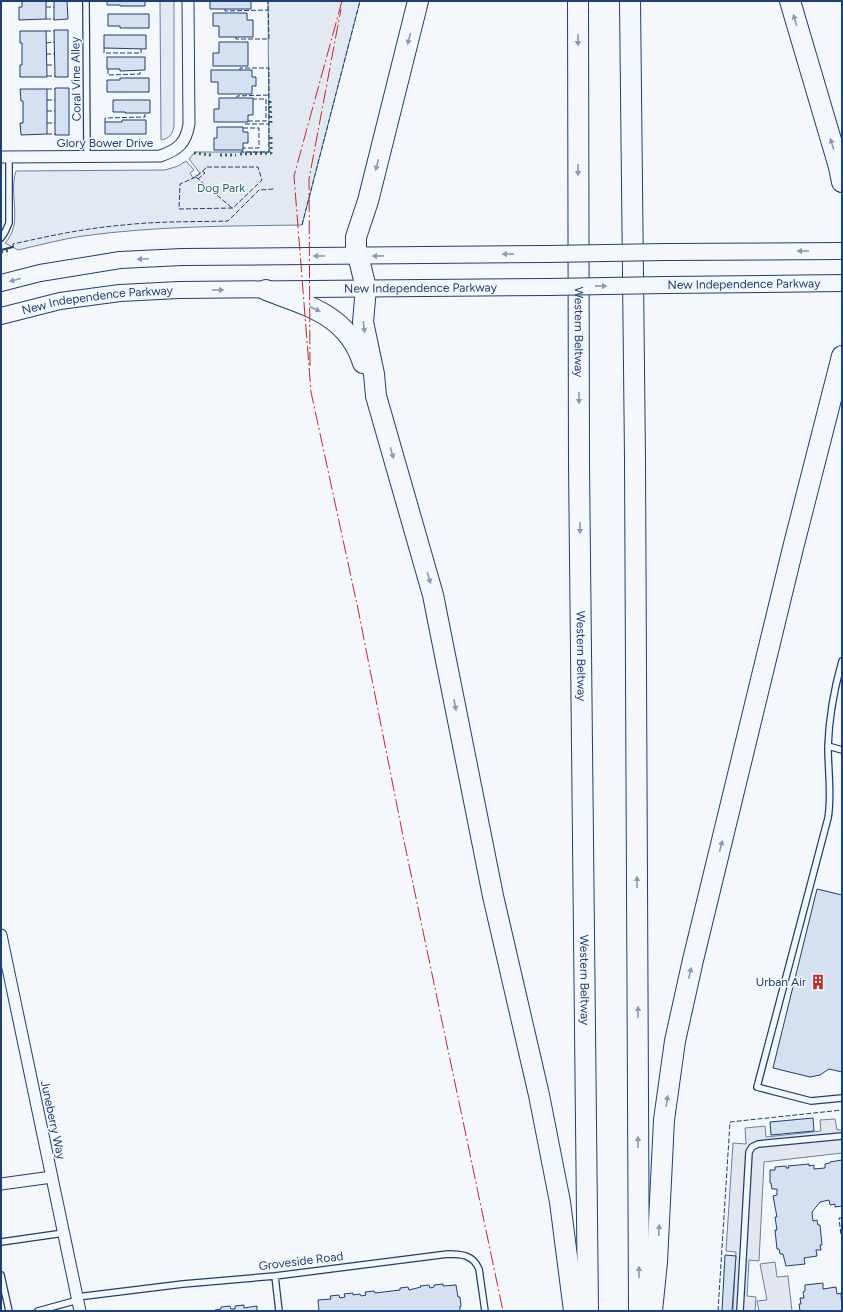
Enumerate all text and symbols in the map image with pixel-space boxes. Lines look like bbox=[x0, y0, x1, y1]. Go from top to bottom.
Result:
one-way arrow bbox=[792, 13, 798, 25]
one-way arrow bbox=[406, 33, 412, 45]
one-way arrow bbox=[575, 34, 581, 47]
street label: Coral Vine Alley bbox=[68, 36, 84, 122]
street label: Glory Bower Drive bbox=[57, 136, 154, 150]
one-way arrow bbox=[829, 138, 835, 150]
one-way arrow bbox=[374, 159, 380, 171]
one-way arrow bbox=[575, 164, 581, 177]
park label: Dog Park bbox=[197, 181, 245, 195]
one-way arrow bbox=[796, 248, 809, 254]
one-way arrow bbox=[501, 251, 514, 257]
one-way arrow bbox=[312, 253, 325, 259]
one-way arrow bbox=[371, 253, 384, 259]
one-way arrow bbox=[137, 255, 149, 262]
street label: New Independence Parkway bbox=[667, 276, 821, 292]
one-way arrow bbox=[8, 277, 21, 283]
street label: New Independence Parkway bbox=[344, 280, 498, 296]
street label: New Independence Parkway bbox=[20, 283, 174, 317]
one-way arrow bbox=[595, 283, 608, 289]
one-way arrow bbox=[212, 287, 225, 293]
street label: Western Beltway bbox=[572, 287, 586, 378]
one-way arrow bbox=[310, 306, 321, 312]
one-way arrow bbox=[361, 320, 367, 333]
one-way arrow bbox=[576, 392, 582, 405]
one-way arrow bbox=[389, 447, 395, 459]
one-way arrow bbox=[577, 522, 583, 535]
one-way arrow bbox=[426, 572, 432, 584]
street label: Western Beltway bbox=[574, 611, 589, 702]
one-way arrow bbox=[453, 699, 459, 711]
one-way arrow bbox=[718, 840, 724, 853]
one-way arrow bbox=[634, 875, 640, 888]
street label: Western Beltway bbox=[577, 935, 592, 1026]
one-way arrow bbox=[688, 967, 694, 979]
building icon: Urban Air bbox=[809, 973, 827, 991]
place label: Urban Air bbox=[756, 975, 806, 989]
one-way arrow bbox=[635, 1005, 641, 1018]
street label: Juneberry Way bbox=[38, 1079, 68, 1161]
one-way arrow bbox=[664, 1095, 670, 1107]
one-way arrow bbox=[635, 1135, 641, 1148]
one-way arrow bbox=[655, 1224, 662, 1236]
street label: Groveside Road bbox=[258, 1249, 344, 1273]
one-way arrow bbox=[636, 1265, 642, 1278]

